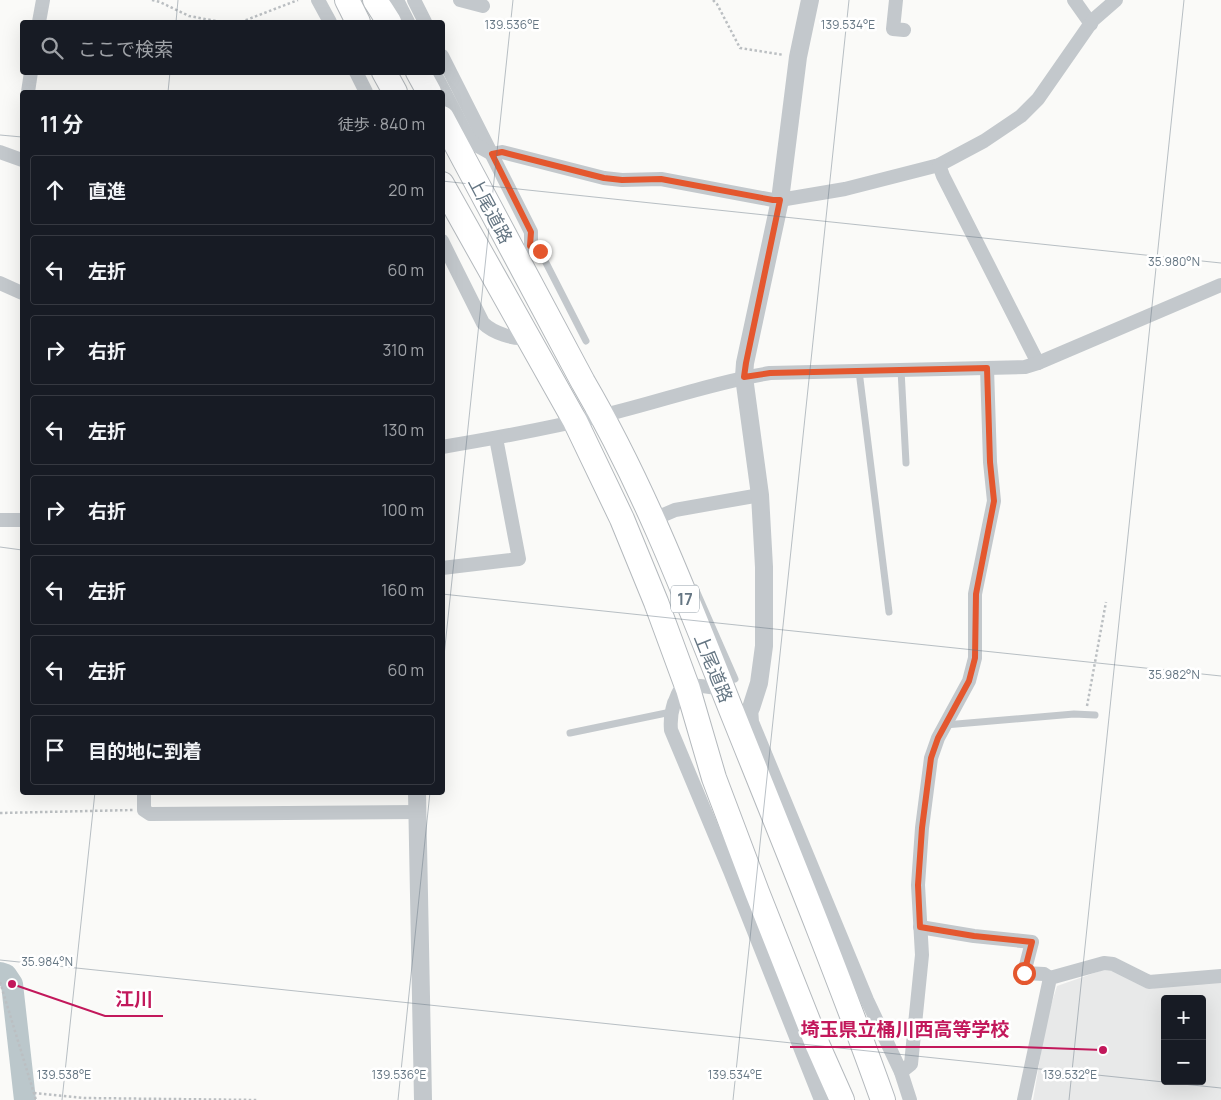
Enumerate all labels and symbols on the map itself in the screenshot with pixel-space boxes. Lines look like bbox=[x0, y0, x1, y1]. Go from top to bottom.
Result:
text: 139.536°E bbox=[485, 16, 540, 33]
text: 139.534°E bbox=[821, 16, 875, 33]
street label: 上尾道路 bbox=[464, 173, 518, 247]
route end bbox=[529, 240, 552, 263]
text: 35.980°N bbox=[1148, 253, 1200, 270]
road number: 17 bbox=[671, 586, 699, 612]
street label: 上尾道路 bbox=[689, 630, 739, 706]
text: 35.982°N bbox=[1148, 666, 1200, 683]
text: 35.984°N bbox=[21, 953, 73, 970]
route start bbox=[1013, 962, 1036, 985]
callout: 江川 bbox=[105, 982, 163, 1016]
text: 江川 bbox=[115, 986, 153, 1012]
callout: 埼玉県立桶川西高等学校 bbox=[790, 1013, 1019, 1047]
text: 埼玉県立桶川西高等学校 bbox=[800, 1016, 1010, 1042]
text: 139.538°E bbox=[37, 1066, 91, 1083]
text: 139.536°E bbox=[372, 1066, 427, 1083]
text: 139.534°E bbox=[708, 1066, 762, 1083]
text: 139.532°E bbox=[1043, 1066, 1097, 1083]

